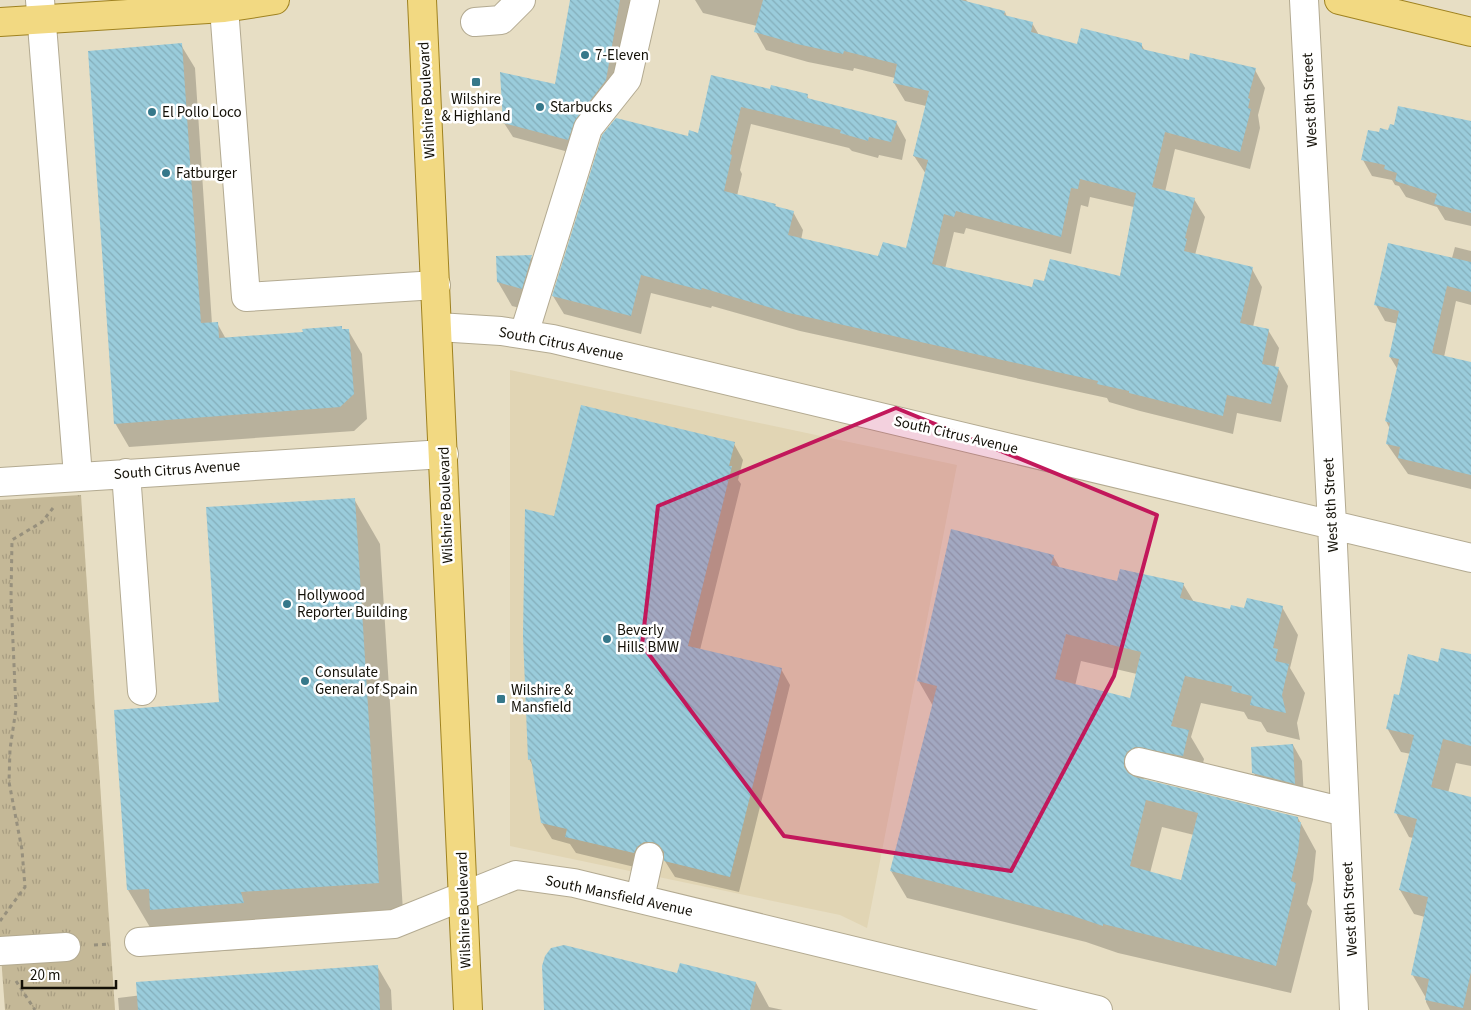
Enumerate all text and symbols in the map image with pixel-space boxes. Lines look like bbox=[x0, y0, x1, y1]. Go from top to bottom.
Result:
street label: Wilshire Boulevard bbox=[413, 41, 441, 159]
place label: 7-Eleven bbox=[595, 45, 649, 66]
marker: 7-Eleven bbox=[579, 49, 591, 61]
street label: West 8th Street bbox=[1297, 52, 1323, 148]
marker: Wilshire & Highland bbox=[470, 76, 482, 88]
place label: Wilshire & Highland bbox=[441, 89, 511, 127]
place label: Starbucks bbox=[550, 97, 612, 118]
marker: Starbucks bbox=[534, 101, 546, 113]
place label: El Pollo Loco bbox=[162, 102, 242, 123]
marker: El Pollo Loco bbox=[146, 106, 158, 118]
place label: Fatburger bbox=[176, 163, 238, 184]
marker: Fatburger bbox=[160, 167, 172, 179]
street label: South Citrus Avenue bbox=[497, 322, 625, 366]
street label: South Citrus Avenue bbox=[892, 411, 1020, 459]
street label: Wilshire Boulevard bbox=[433, 446, 459, 564]
street label: South Citrus Avenue bbox=[113, 455, 241, 485]
street label: West 8th Street bbox=[1318, 457, 1344, 553]
place label: Hollywood Reporter Building bbox=[297, 585, 408, 623]
marker: Hollywood Reporter Building bbox=[281, 598, 293, 610]
place label: Beverly Hills BMW bbox=[617, 620, 679, 658]
marker: Beverly Hills BMW bbox=[601, 633, 613, 645]
place label: Consulate General of Spain bbox=[315, 662, 418, 700]
marker: Consulate General of Spain bbox=[299, 675, 311, 687]
place label: Wilshire & Mansfield bbox=[511, 680, 573, 718]
marker: Wilshire & Mansfield bbox=[495, 693, 507, 705]
street label: Wilshire Boulevard bbox=[451, 851, 477, 969]
street label: West 8th Street bbox=[1337, 861, 1363, 957]
street label: South Mansfield Avenue bbox=[543, 870, 695, 922]
scale bar bbox=[22, 958, 116, 990]
text: 20 m bbox=[30, 965, 60, 986]

